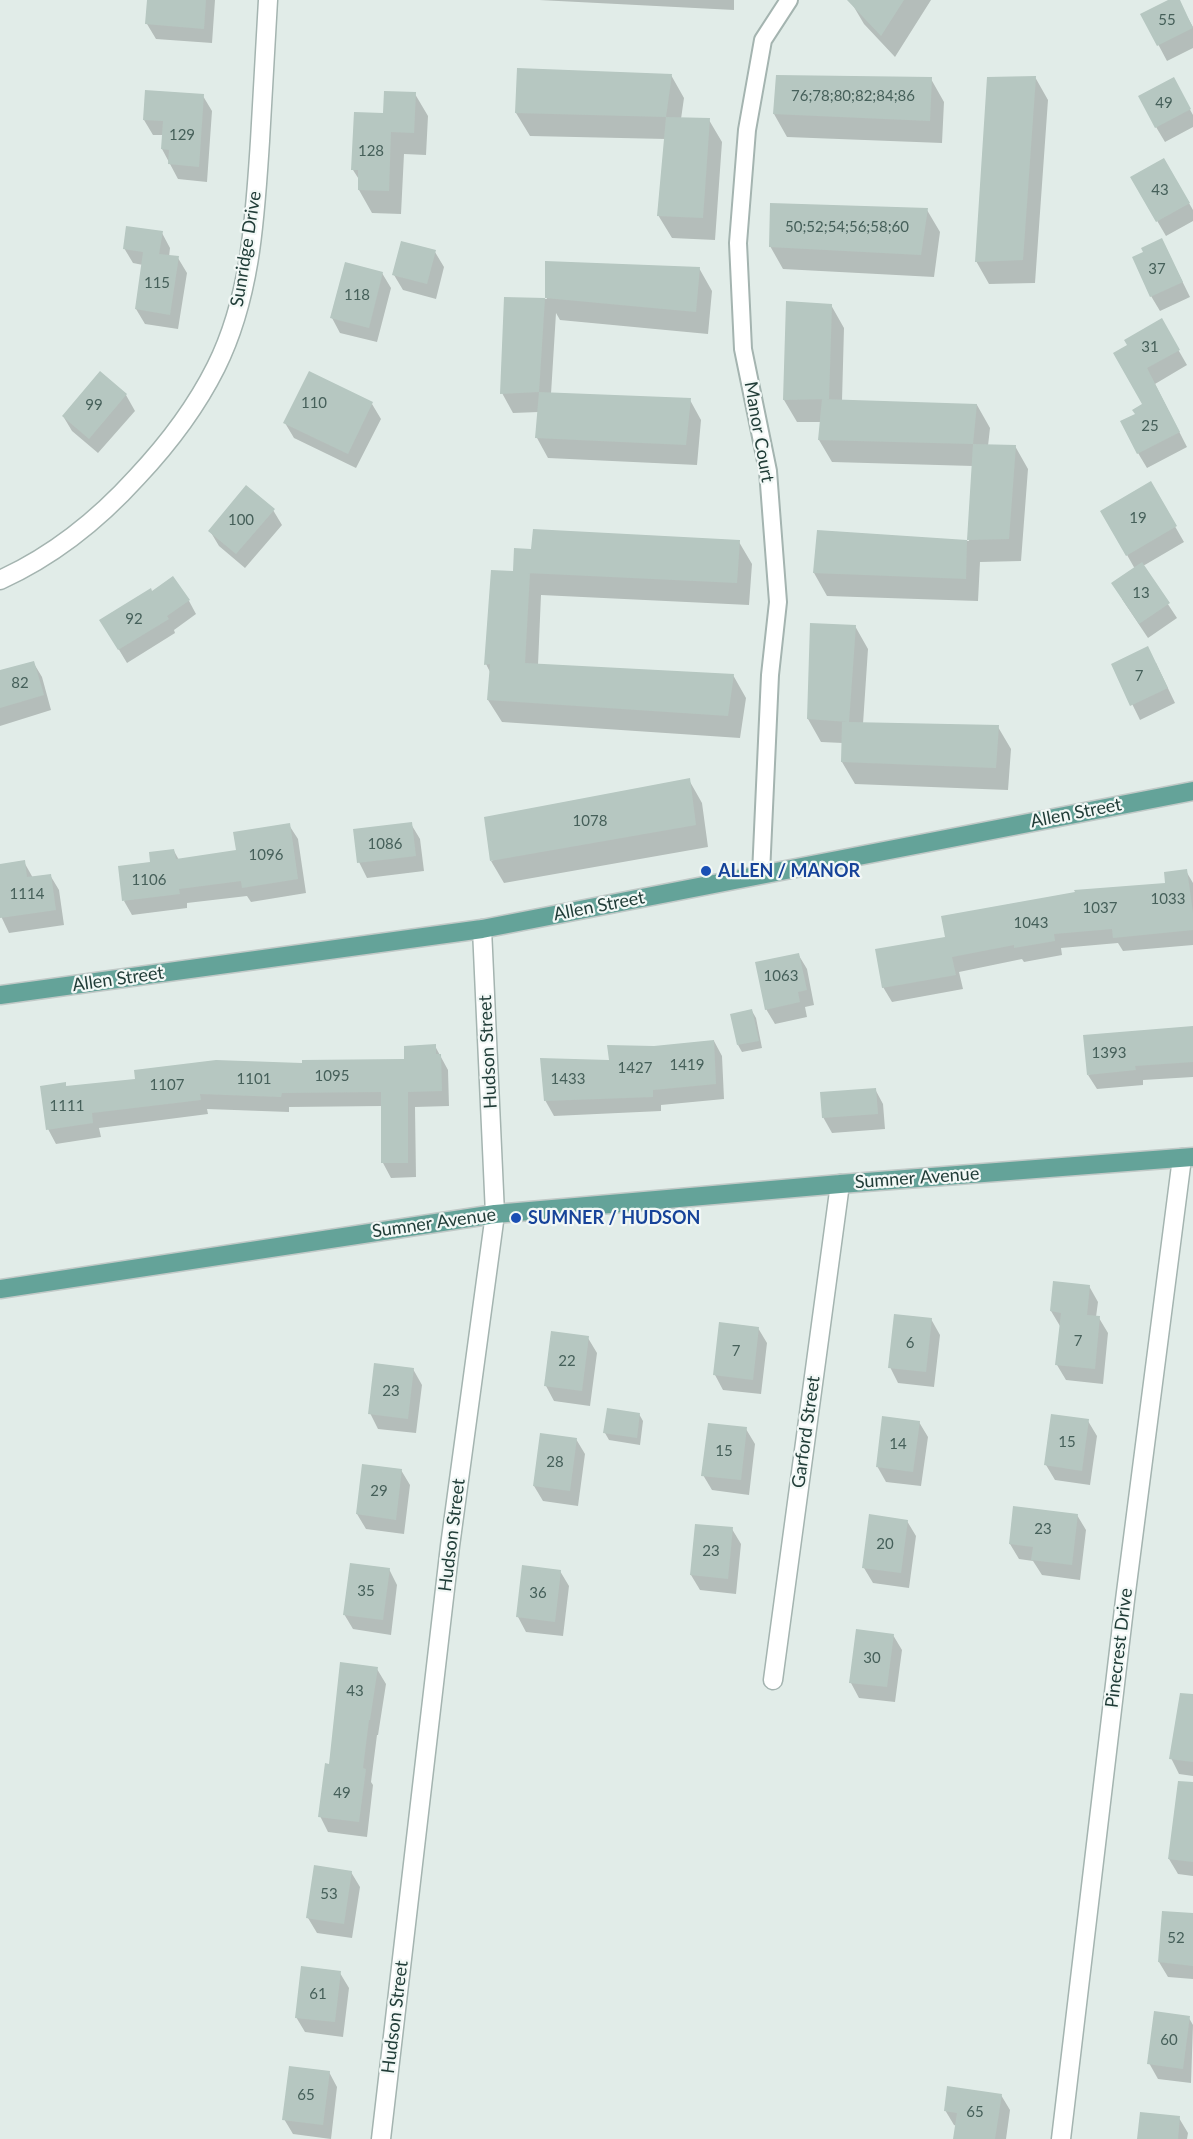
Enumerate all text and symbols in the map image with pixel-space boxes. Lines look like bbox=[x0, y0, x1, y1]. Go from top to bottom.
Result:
house number: 55 bbox=[1158, 11, 1176, 29]
house number: 76;78;80;82;84;86 bbox=[791, 87, 915, 105]
house number: 49 bbox=[1155, 94, 1173, 112]
house number: 129 bbox=[169, 126, 195, 144]
house number: 128 bbox=[358, 142, 384, 160]
house number: 43 bbox=[1151, 181, 1169, 199]
street label: Sunridge Drive bbox=[226, 190, 266, 308]
house number: 50;52;54;56;58;60 bbox=[785, 218, 909, 236]
house number: 37 bbox=[1148, 260, 1166, 278]
house number: 115 bbox=[144, 274, 170, 292]
house number: 118 bbox=[344, 286, 370, 304]
house number: 31 bbox=[1141, 338, 1159, 356]
street label: Manor Court bbox=[740, 380, 778, 484]
house number: 110 bbox=[301, 394, 327, 412]
house number: 99 bbox=[85, 396, 103, 414]
house number: 25 bbox=[1141, 417, 1159, 435]
house number: 19 bbox=[1129, 509, 1147, 527]
house number: 100 bbox=[228, 511, 254, 529]
house number: 13 bbox=[1132, 584, 1150, 602]
house number: 92 bbox=[125, 610, 143, 628]
house number: 7 bbox=[1135, 667, 1143, 685]
house number: 82 bbox=[11, 674, 29, 692]
street label: Allen Street bbox=[1029, 794, 1123, 832]
house number: 1078 bbox=[573, 812, 607, 830]
house number: 1086 bbox=[368, 835, 402, 853]
house number: 1096 bbox=[249, 846, 283, 864]
place label: ALLEN / MANOR bbox=[718, 860, 860, 882]
marker: ALLEN / MANOR bbox=[699, 864, 713, 878]
house number: 1106 bbox=[132, 871, 166, 889]
house number: 1114 bbox=[10, 885, 44, 903]
street label: Allen Street bbox=[552, 887, 646, 925]
house number: 1033 bbox=[1151, 890, 1185, 908]
house number: 1037 bbox=[1083, 899, 1117, 917]
house number: 1043 bbox=[1014, 914, 1048, 932]
street label: Allen Street bbox=[71, 962, 165, 996]
house number: 1063 bbox=[764, 967, 798, 985]
street label: Hudson Street bbox=[474, 995, 502, 1109]
house number: 1393 bbox=[1092, 1044, 1126, 1062]
house number: 1419 bbox=[670, 1056, 704, 1074]
house number: 1427 bbox=[618, 1059, 652, 1077]
house number: 1095 bbox=[315, 1067, 349, 1085]
house number: 1101 bbox=[237, 1070, 271, 1088]
house number: 1433 bbox=[551, 1070, 585, 1088]
house number: 1107 bbox=[150, 1076, 184, 1094]
house number: 1111 bbox=[50, 1097, 84, 1115]
street label: Sumner Avenue bbox=[854, 1163, 980, 1193]
street label: Sumner Avenue bbox=[371, 1204, 497, 1242]
place label: SUMNER / HUDSON bbox=[528, 1207, 700, 1229]
marker: SUMNER / HUDSON bbox=[509, 1211, 523, 1225]
house number: 7 bbox=[1074, 1332, 1082, 1350]
house number: 6 bbox=[906, 1334, 914, 1352]
house number: 7 bbox=[732, 1342, 740, 1360]
house number: 22 bbox=[558, 1352, 576, 1370]
street label: Garford Street bbox=[787, 1375, 825, 1489]
house number: 23 bbox=[382, 1382, 400, 1400]
house number: 15 bbox=[1058, 1433, 1076, 1451]
house number: 14 bbox=[889, 1435, 907, 1453]
house number: 15 bbox=[715, 1442, 733, 1460]
house number: 28 bbox=[546, 1453, 564, 1471]
street label: Hudson Street bbox=[434, 1477, 470, 1593]
house number: 29 bbox=[370, 1482, 388, 1500]
house number: 23 bbox=[1034, 1520, 1052, 1538]
house number: 20 bbox=[876, 1535, 894, 1553]
house number: 23 bbox=[702, 1542, 720, 1560]
house number: 35 bbox=[357, 1582, 375, 1600]
house number: 36 bbox=[529, 1584, 547, 1602]
street label: Pinecrest Drive bbox=[1101, 1587, 1137, 1709]
house number: 30 bbox=[863, 1649, 881, 1667]
house number: 43 bbox=[346, 1682, 364, 1700]
house number: 49 bbox=[333, 1784, 351, 1802]
house number: 53 bbox=[320, 1885, 338, 1903]
house number: 52 bbox=[1167, 1929, 1185, 1947]
street label: Hudson Street bbox=[377, 1959, 413, 2075]
house number: 61 bbox=[309, 1985, 327, 2003]
house number: 60 bbox=[1160, 2031, 1178, 2049]
house number: 65 bbox=[297, 2086, 315, 2104]
house number: 65 bbox=[966, 2103, 984, 2121]

